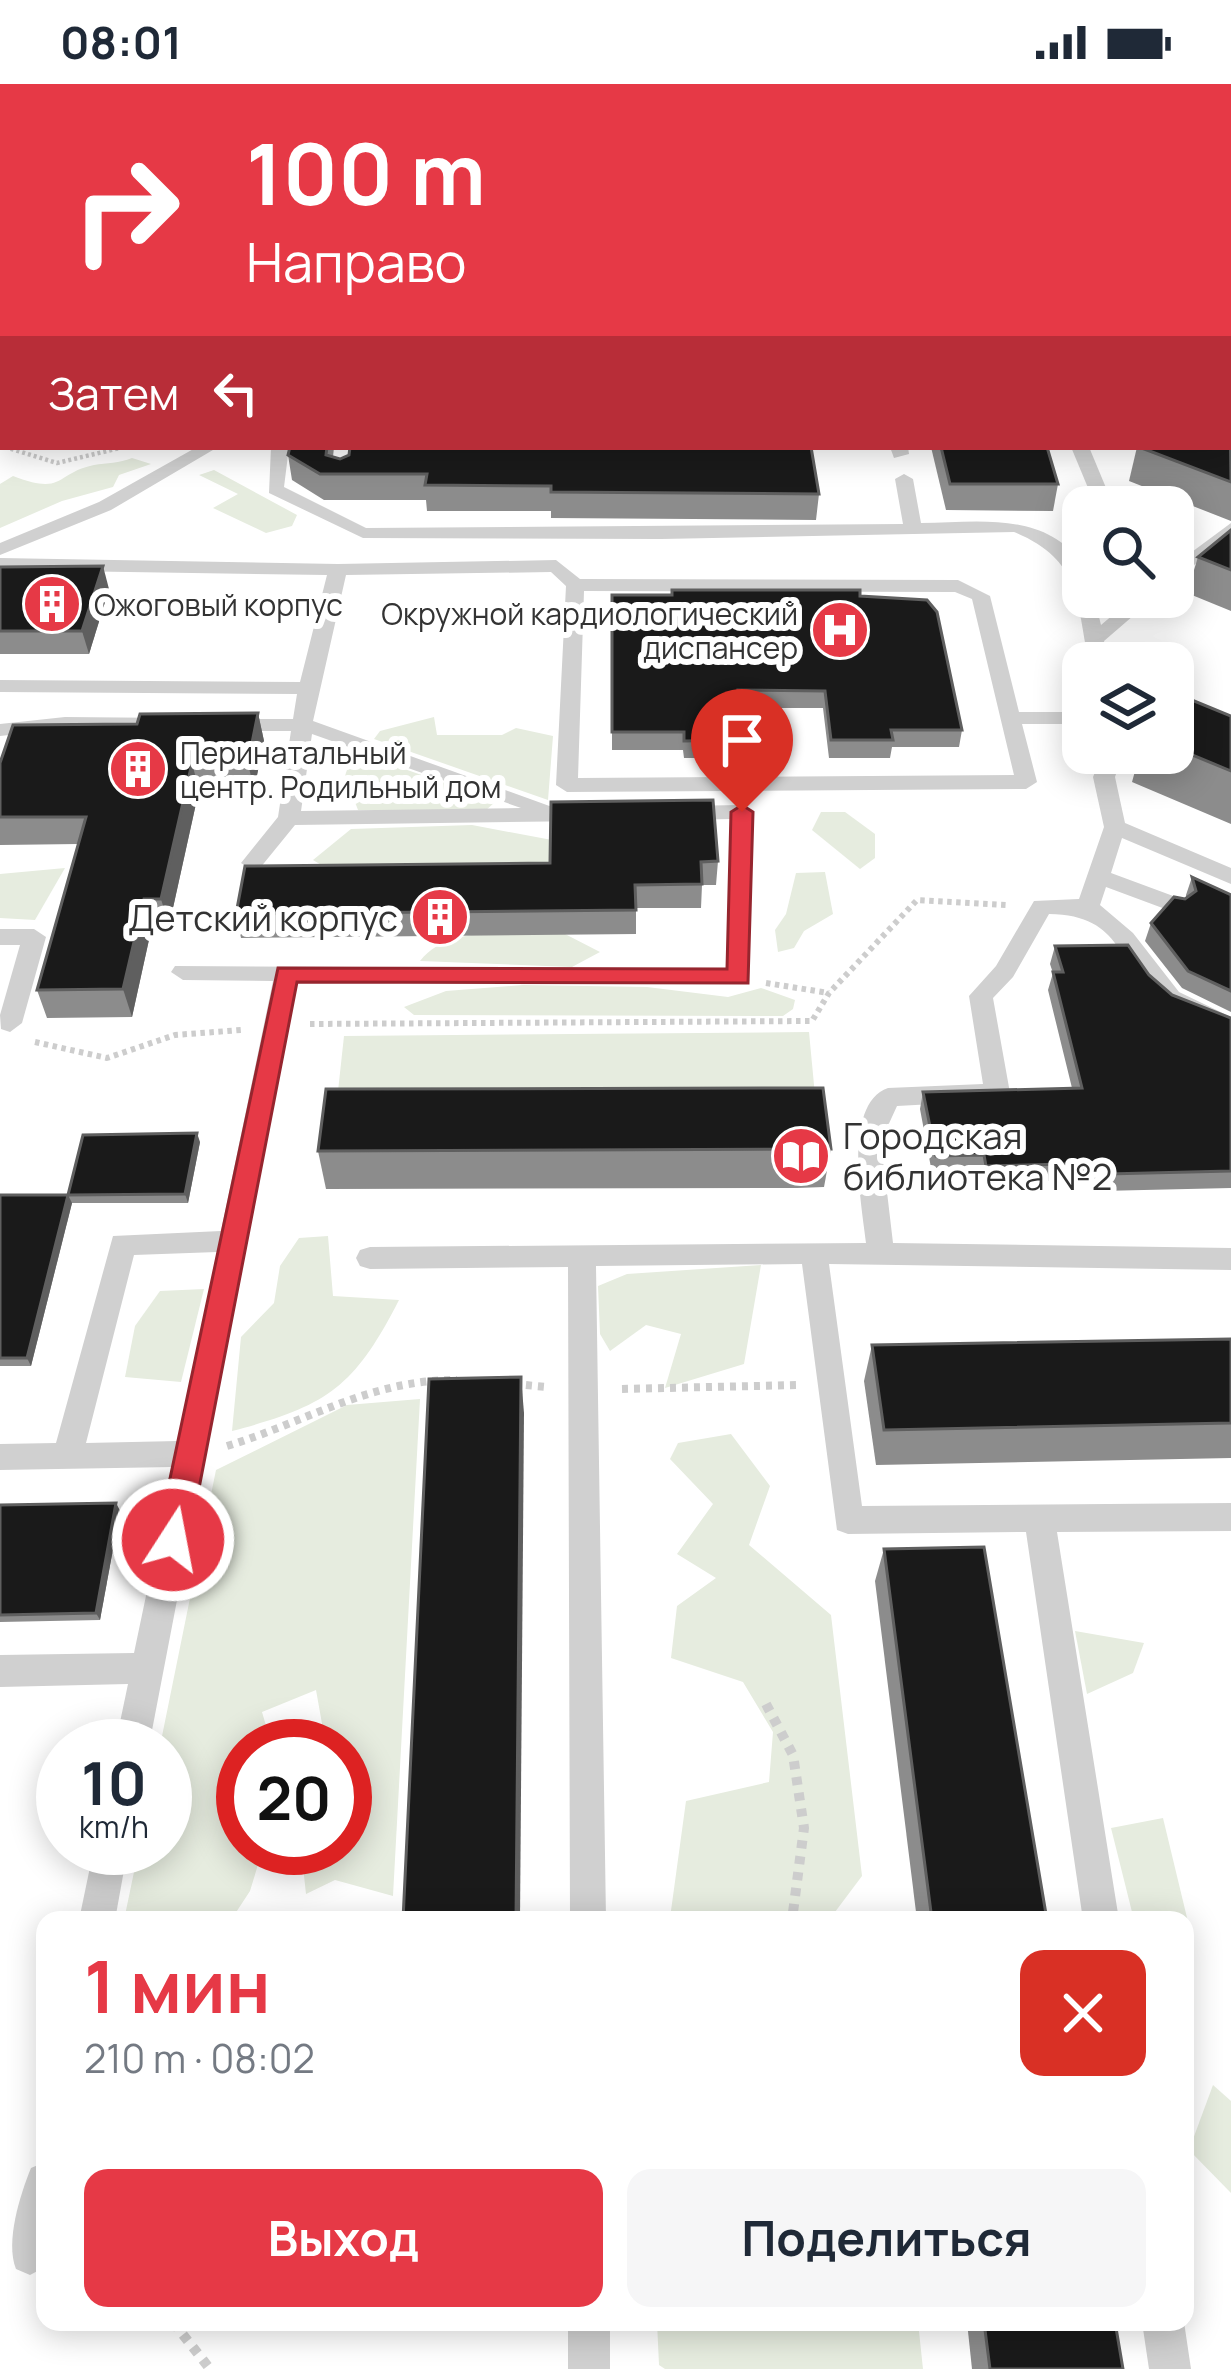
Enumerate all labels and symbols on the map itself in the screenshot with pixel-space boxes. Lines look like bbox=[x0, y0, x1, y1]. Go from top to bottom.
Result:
building icon: Ожоговый корпус bbox=[21, 573, 83, 635]
place label: Ожоговый корпус bbox=[94, 584, 343, 625]
place label: Окружной кардиологический диспансер bbox=[381, 593, 798, 668]
hospital icon: Окружной кардиологический диспансер bbox=[809, 599, 871, 661]
pin bbox=[691, 689, 793, 812]
place label: Перинатальный центр. Родильный дом bbox=[180, 732, 501, 807]
building icon: Перинатальный центр. Родильный дом bbox=[107, 738, 169, 800]
building icon: Детский корпус bbox=[409, 886, 471, 948]
place label: Детский корпус bbox=[128, 893, 398, 942]
place label: Городская библиотека №2 bbox=[843, 1111, 1112, 1201]
library icon: Городская библиотека №2 bbox=[770, 1125, 832, 1187]
position arrow bbox=[110, 1477, 236, 1603]
speed limit sign: 20 bbox=[216, 1719, 372, 1875]

